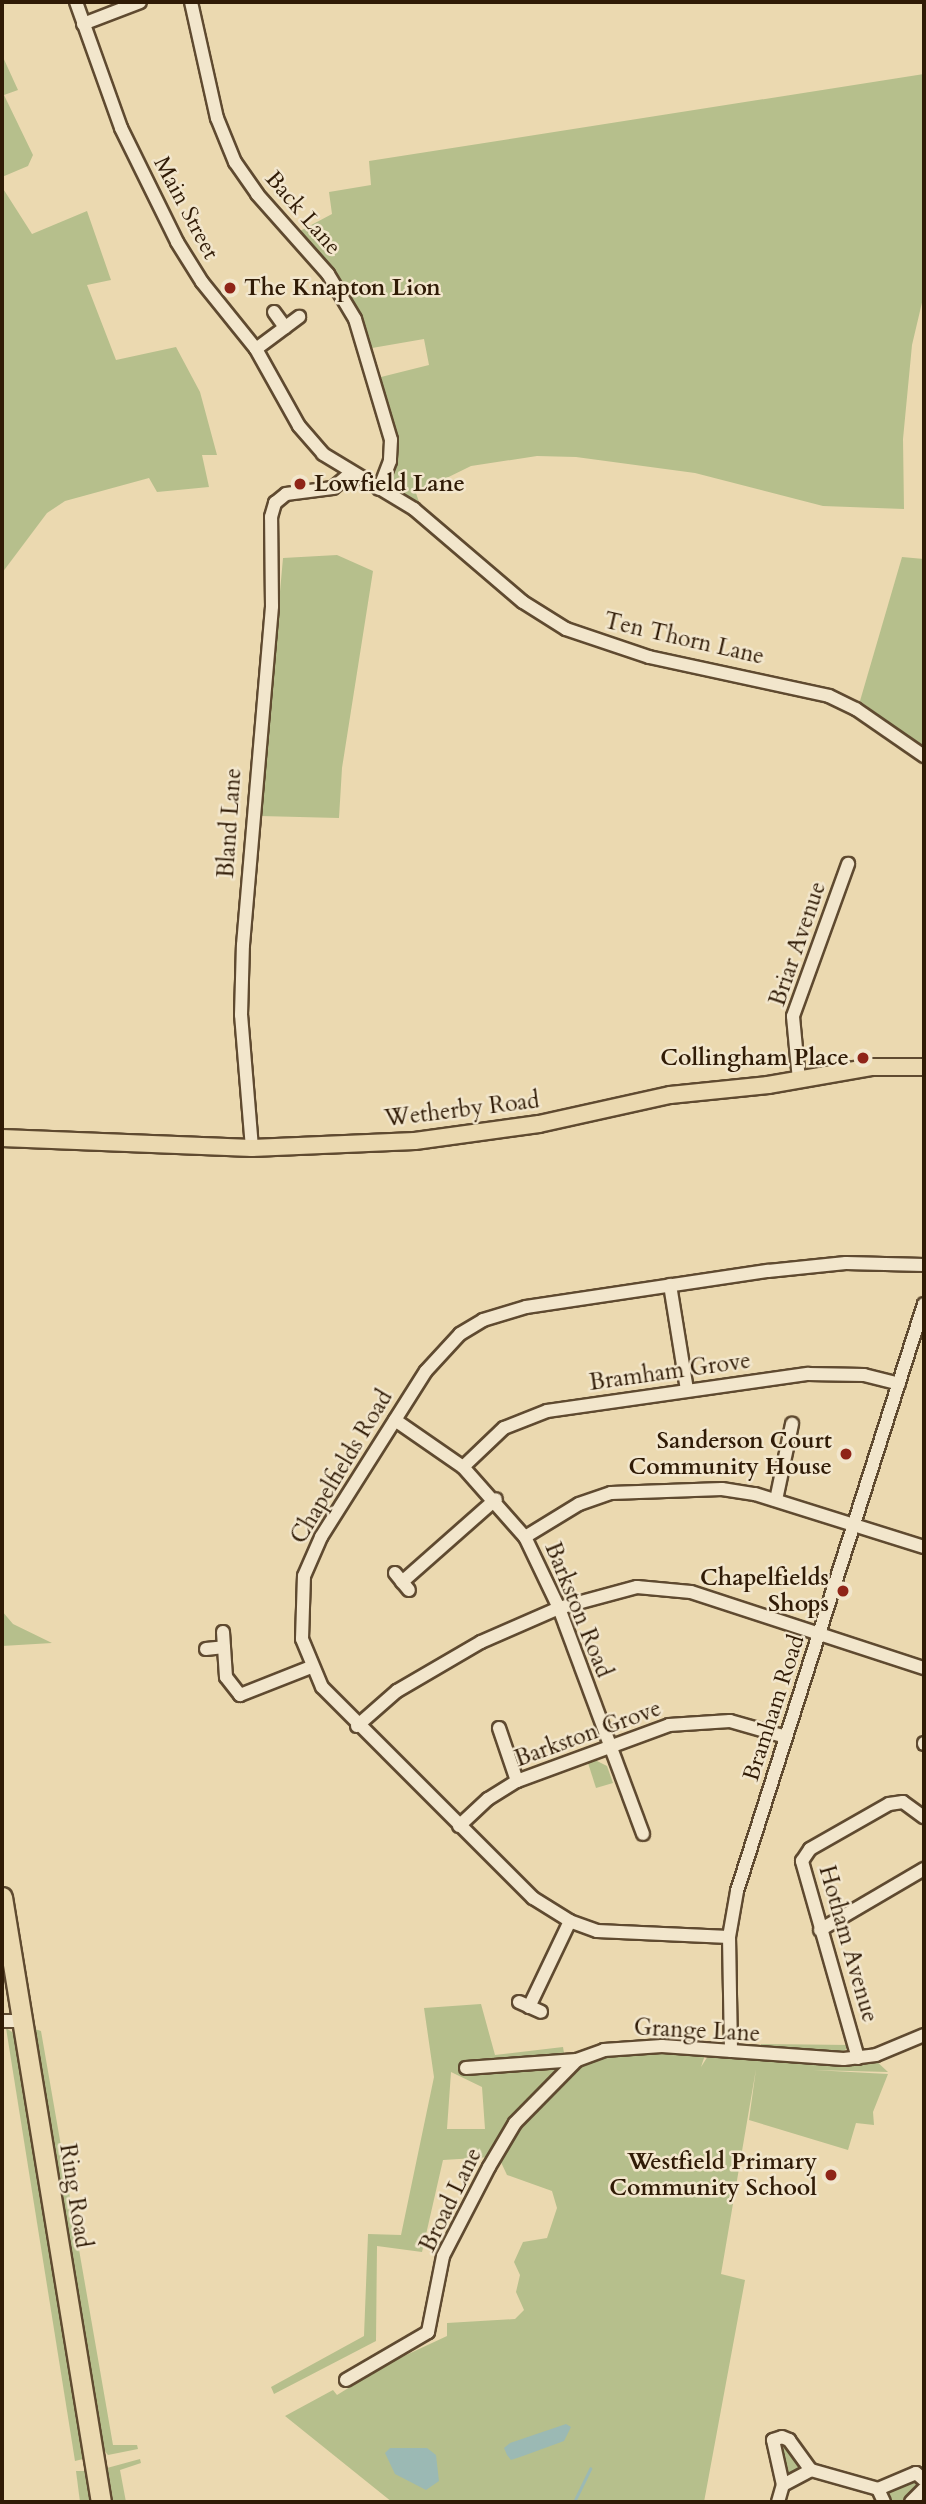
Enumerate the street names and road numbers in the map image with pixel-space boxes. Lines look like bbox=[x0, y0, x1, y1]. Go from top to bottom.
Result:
street label: Main Street bbox=[147, 152, 225, 264]
street label: Back Lane bbox=[259, 165, 347, 261]
street label: Ten Thorn Lane bbox=[601, 607, 767, 671]
street label: Bland Lane bbox=[212, 767, 248, 879]
street label: Briar Avenue bbox=[764, 878, 832, 1010]
street label: Wetherby Road bbox=[383, 1087, 541, 1133]
street label: Bramham Grove bbox=[588, 1347, 752, 1397]
street label: Chapelfields Road bbox=[285, 1385, 399, 1549]
street label: Barkston Road bbox=[538, 1538, 618, 1682]
street label: Bramham Road bbox=[737, 1631, 811, 1785]
street label: Barkston Grove bbox=[511, 1695, 665, 1773]
street label: Hotham Avenue bbox=[812, 1862, 884, 2026]
street label: Grange Lane bbox=[633, 2014, 761, 2048]
street label: Ring Road bbox=[53, 2142, 97, 2250]
street label: Broad Lane bbox=[414, 2144, 488, 2256]

